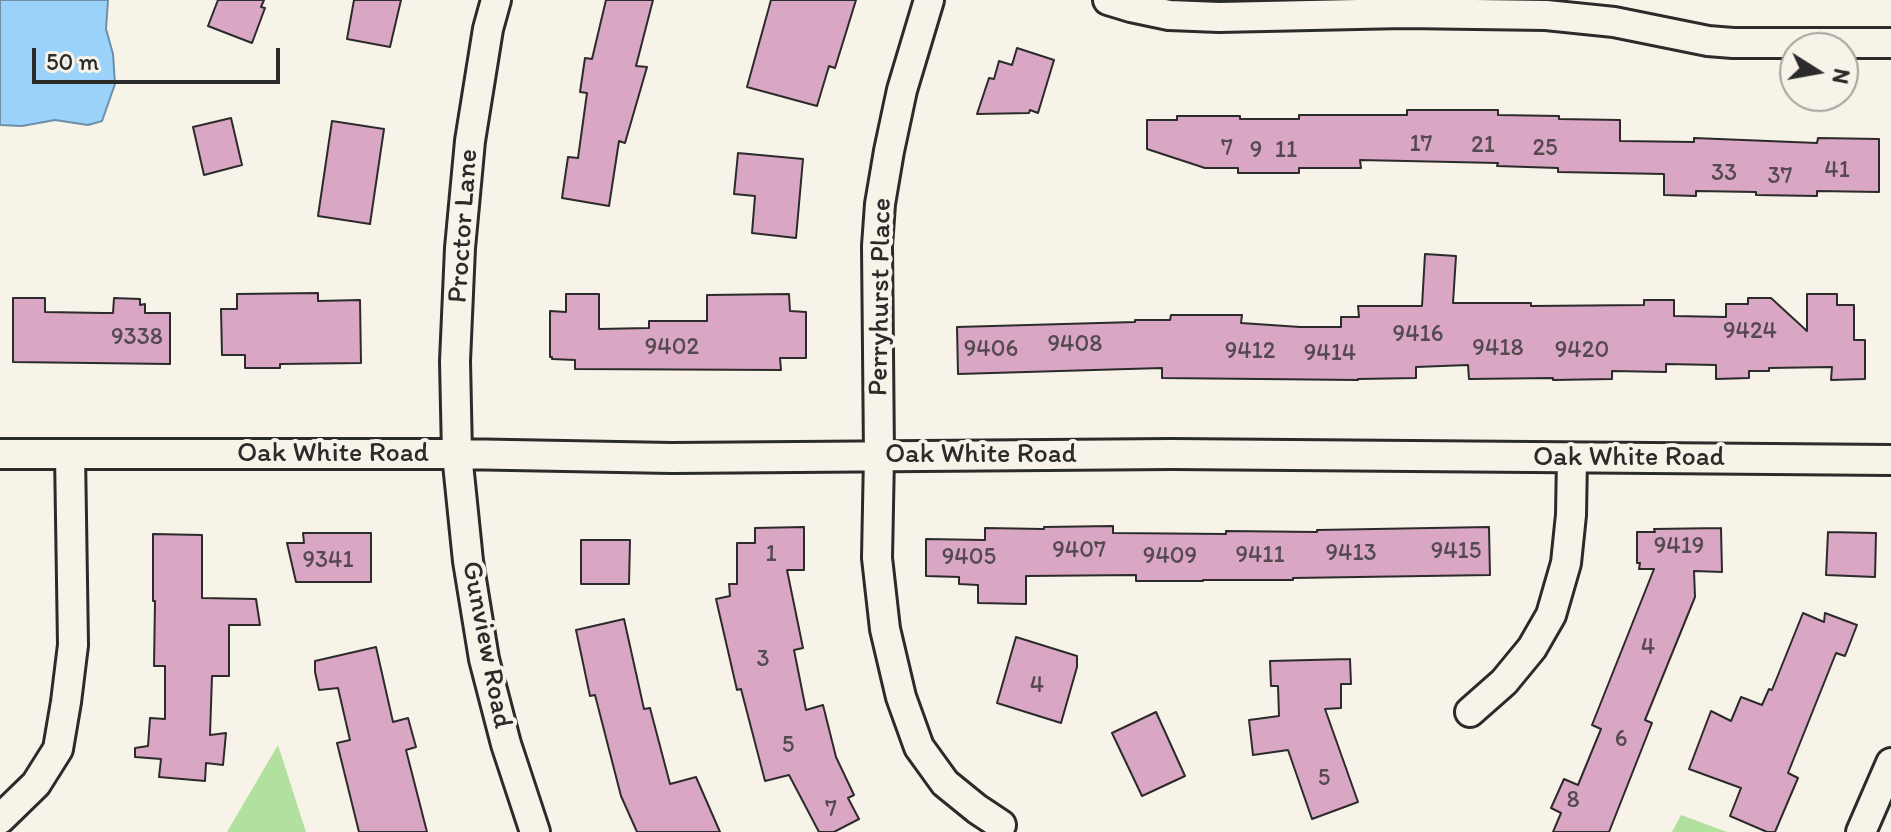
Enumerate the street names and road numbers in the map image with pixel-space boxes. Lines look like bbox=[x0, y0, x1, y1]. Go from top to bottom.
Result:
street label: Proctor Lane bbox=[442, 148, 486, 304]
street label: Perryhurst Place bbox=[862, 198, 900, 396]
street label: Oak White Road bbox=[237, 437, 429, 471]
street label: Oak White Road bbox=[885, 438, 1077, 472]
street label: Oak White Road bbox=[1533, 441, 1725, 475]
street label: Gunview Road bbox=[453, 558, 519, 732]

